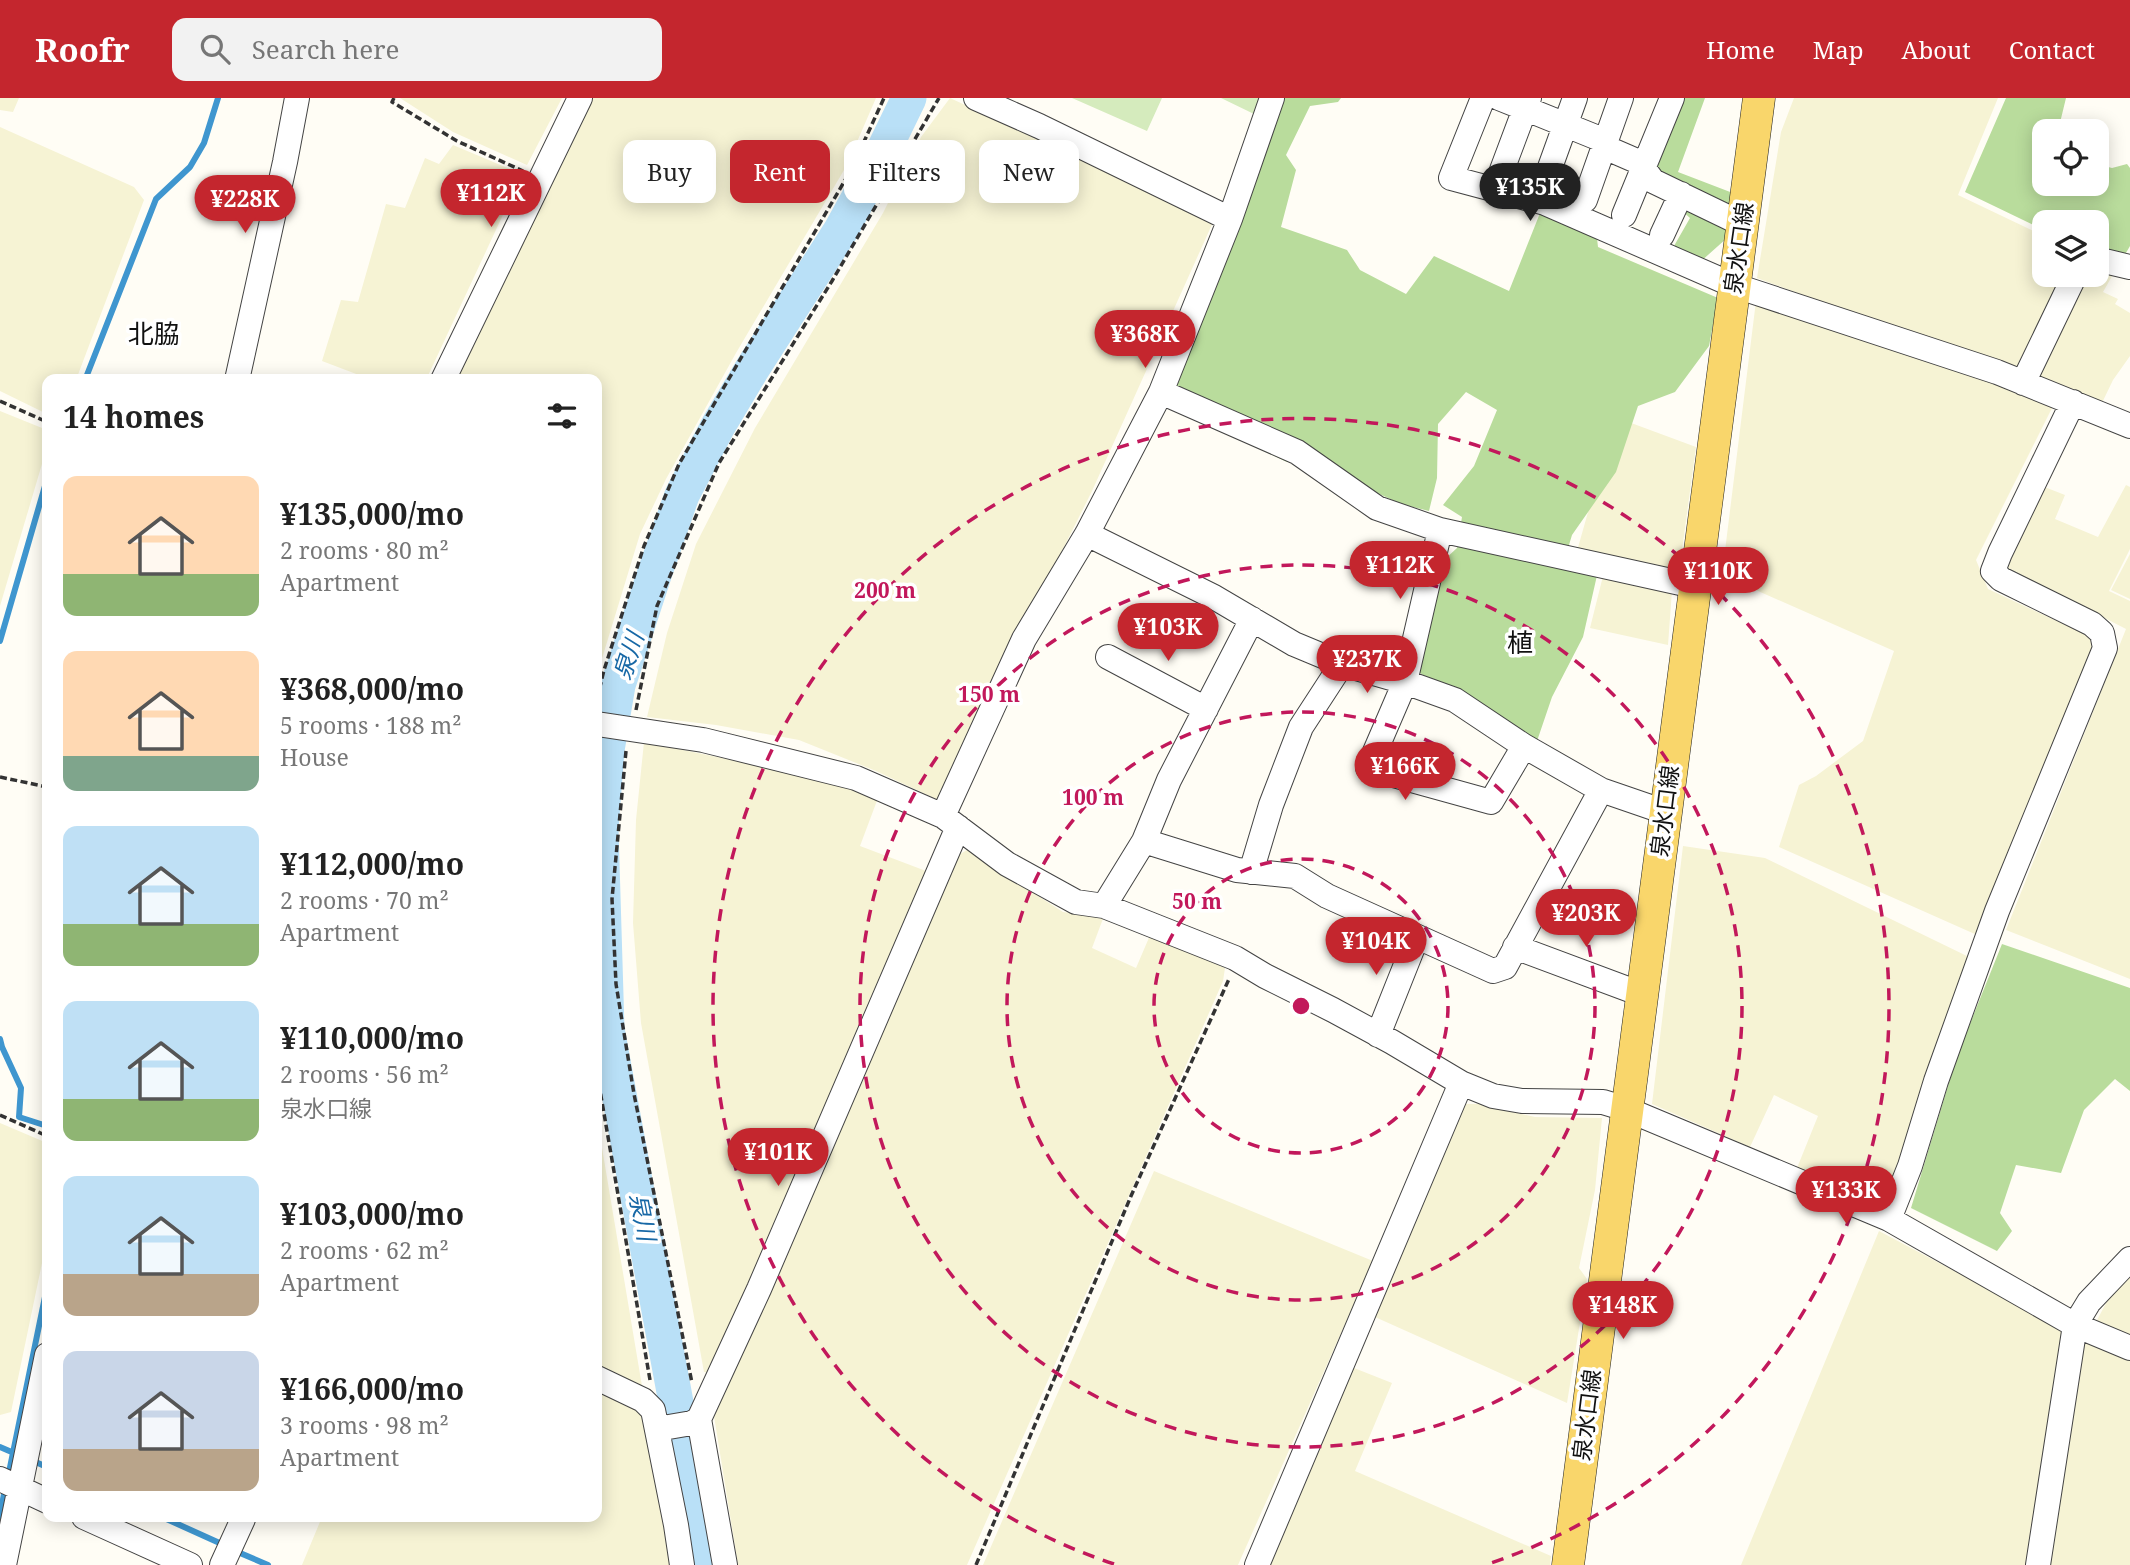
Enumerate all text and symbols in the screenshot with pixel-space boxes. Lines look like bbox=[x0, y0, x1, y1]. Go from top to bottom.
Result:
search box bbox=[172, 18, 662, 81]
text: Roofr bbox=[35, 27, 130, 72]
icon: search bbox=[196, 30, 234, 68]
text: Search here bbox=[252, 31, 399, 67]
text: Home bbox=[1706, 33, 1775, 66]
text: Map bbox=[1813, 33, 1864, 66]
text: About bbox=[1902, 33, 1971, 66]
text: Contact bbox=[2009, 33, 2095, 66]
map controls bbox=[2032, 119, 2109, 287]
button: locate bbox=[2032, 119, 2109, 196]
chip: Buy bbox=[623, 140, 716, 203]
chip: Rent bbox=[730, 140, 830, 203]
chip: Filters bbox=[844, 140, 965, 203]
chip: New bbox=[979, 140, 1079, 203]
pin: ¥135K bbox=[1481, 164, 1579, 223]
pin: ¥112K bbox=[442, 170, 540, 229]
text: ¥135K bbox=[1496, 170, 1564, 202]
pin: ¥228K bbox=[196, 176, 294, 235]
text: ¥112K bbox=[457, 176, 525, 208]
text: ¥228K bbox=[211, 182, 279, 214]
street label: 泉水口線 bbox=[1716, 200, 1760, 296]
button: layers bbox=[2032, 210, 2109, 287]
pin: ¥368K bbox=[1096, 310, 1194, 370]
district label: 北脇 bbox=[128, 315, 180, 351]
text: ¥368K bbox=[1111, 317, 1179, 349]
text: 14 homes bbox=[63, 396, 204, 437]
icon: filters bbox=[543, 397, 581, 435]
text: ¥135,000/mo bbox=[280, 493, 464, 534]
icon: home bbox=[119, 504, 203, 588]
text: 2 rooms · 80 m² bbox=[280, 534, 449, 566]
pin: ¥112K bbox=[1351, 542, 1449, 601]
pin: ¥110K bbox=[1669, 547, 1767, 607]
text: ¥112K bbox=[1366, 548, 1434, 580]
text: ¥110K bbox=[1684, 554, 1752, 586]
text: Apartment bbox=[280, 566, 399, 598]
text: 200 m bbox=[854, 576, 916, 604]
pin: ¥103K bbox=[1119, 603, 1217, 663]
text: ¥103K bbox=[1134, 610, 1202, 642]
district label: 植 bbox=[1507, 624, 1533, 660]
water label: 泉川 bbox=[604, 625, 652, 683]
pin: ¥237K bbox=[1318, 636, 1416, 695]
text: ¥237K bbox=[1333, 642, 1401, 674]
text: ¥368,000/mo bbox=[280, 668, 464, 709]
icon: home bbox=[119, 679, 203, 763]
text: 150 m bbox=[958, 680, 1020, 708]
text: 5 rooms · 188 m² bbox=[280, 709, 462, 741]
text: House bbox=[280, 741, 349, 773]
pin: ¥166K bbox=[1356, 742, 1454, 802]
text: ¥166K bbox=[1371, 749, 1439, 781]
street label: 泉水口線 bbox=[1643, 763, 1685, 858]
text: 100 m bbox=[1062, 783, 1124, 811]
text: ¥112,000/mo bbox=[280, 843, 464, 884]
icon: home bbox=[119, 854, 203, 938]
text: 2 rooms · 70 m² bbox=[280, 884, 449, 916]
text: 50 m bbox=[1172, 887, 1222, 915]
pin: ¥203K bbox=[1537, 890, 1635, 949]
text: ¥203K bbox=[1552, 896, 1620, 928]
text: Apartment bbox=[280, 916, 399, 948]
pin: ¥104K bbox=[1327, 918, 1425, 977]
text: ¥104K bbox=[1342, 924, 1410, 956]
centre of rings bbox=[1289, 994, 1313, 1018]
text: ¥110,000/mo bbox=[280, 1017, 464, 1058]
icon: home bbox=[119, 1029, 203, 1113]
text: 2 rooms · 56 m² bbox=[280, 1058, 449, 1090]
text: 泉水口線 bbox=[280, 1092, 372, 1124]
pin: ¥101K bbox=[729, 1128, 827, 1188]
text: ¥101K bbox=[744, 1135, 812, 1167]
pin: ¥133K bbox=[1797, 1166, 1895, 1226]
text: ¥133K bbox=[1812, 1173, 1880, 1205]
water label: 泉川 bbox=[623, 1190, 665, 1246]
text: ¥103,000/mo bbox=[280, 1193, 464, 1234]
icon: home bbox=[119, 1204, 203, 1288]
text: 2 rooms · 62 m² bbox=[280, 1234, 449, 1266]
text: Apartment bbox=[280, 1266, 399, 1298]
pin: ¥148K bbox=[1574, 1282, 1672, 1341]
text: ¥148K bbox=[1589, 1288, 1657, 1320]
street label: 泉水口線 bbox=[1565, 1367, 1607, 1462]
text: ¥166,000/mo bbox=[280, 1368, 464, 1409]
icon: home bbox=[119, 1379, 203, 1463]
text: 3 rooms · 98 m² bbox=[280, 1409, 449, 1441]
text: Apartment bbox=[280, 1441, 399, 1473]

